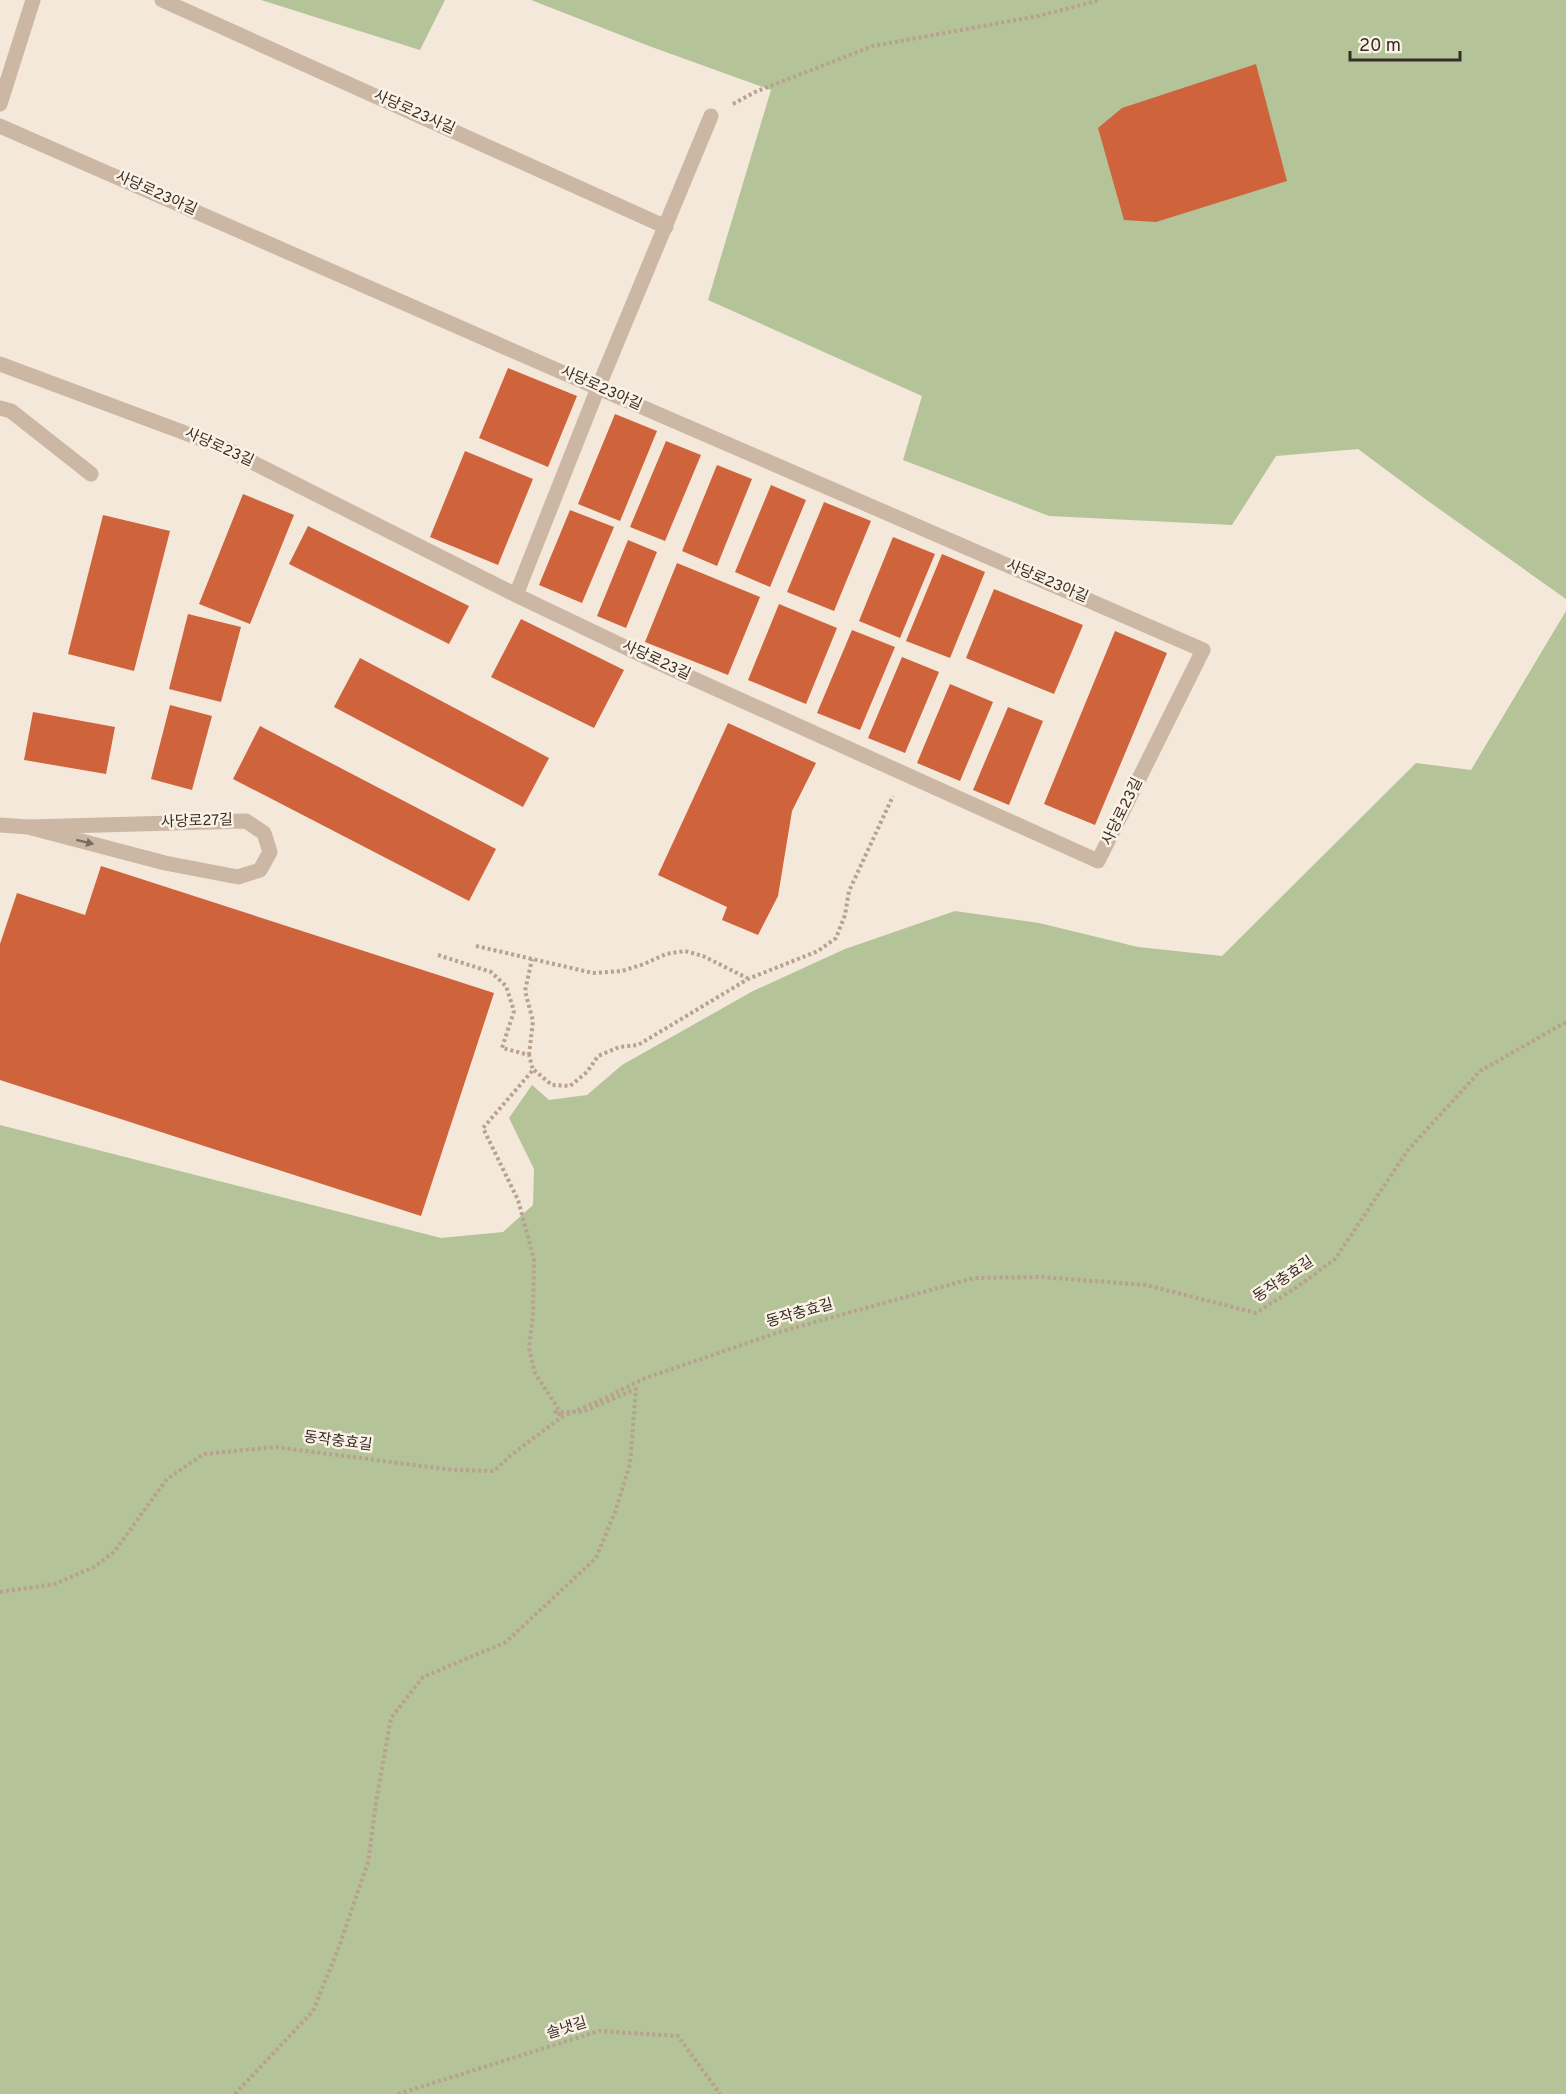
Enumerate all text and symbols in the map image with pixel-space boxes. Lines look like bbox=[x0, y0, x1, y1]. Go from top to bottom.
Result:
scale bar bbox=[1350, 24, 1460, 62]
text: 20 m bbox=[1359, 35, 1401, 58]
street label: 사당로23사길 bbox=[370, 87, 458, 139]
street label: 사당로23아길 bbox=[112, 168, 200, 220]
street label: 사당로23아길 bbox=[557, 363, 645, 415]
street label: 사당로23길 bbox=[182, 424, 256, 472]
street label: 사당로23아길 bbox=[1003, 556, 1091, 608]
street label: 사당로23길 bbox=[619, 637, 693, 685]
street label: 사당로23길 bbox=[1098, 775, 1148, 849]
street label: 사당로27길 bbox=[161, 811, 233, 833]
one-way arrow bbox=[76, 838, 94, 847]
street label: 동작충효길 bbox=[1250, 1253, 1318, 1307]
street label: 동작충효길 bbox=[764, 1295, 836, 1333]
street label: 동작충효길 bbox=[303, 1428, 373, 1456]
street label: 솔냇길 bbox=[544, 2014, 590, 2044]

